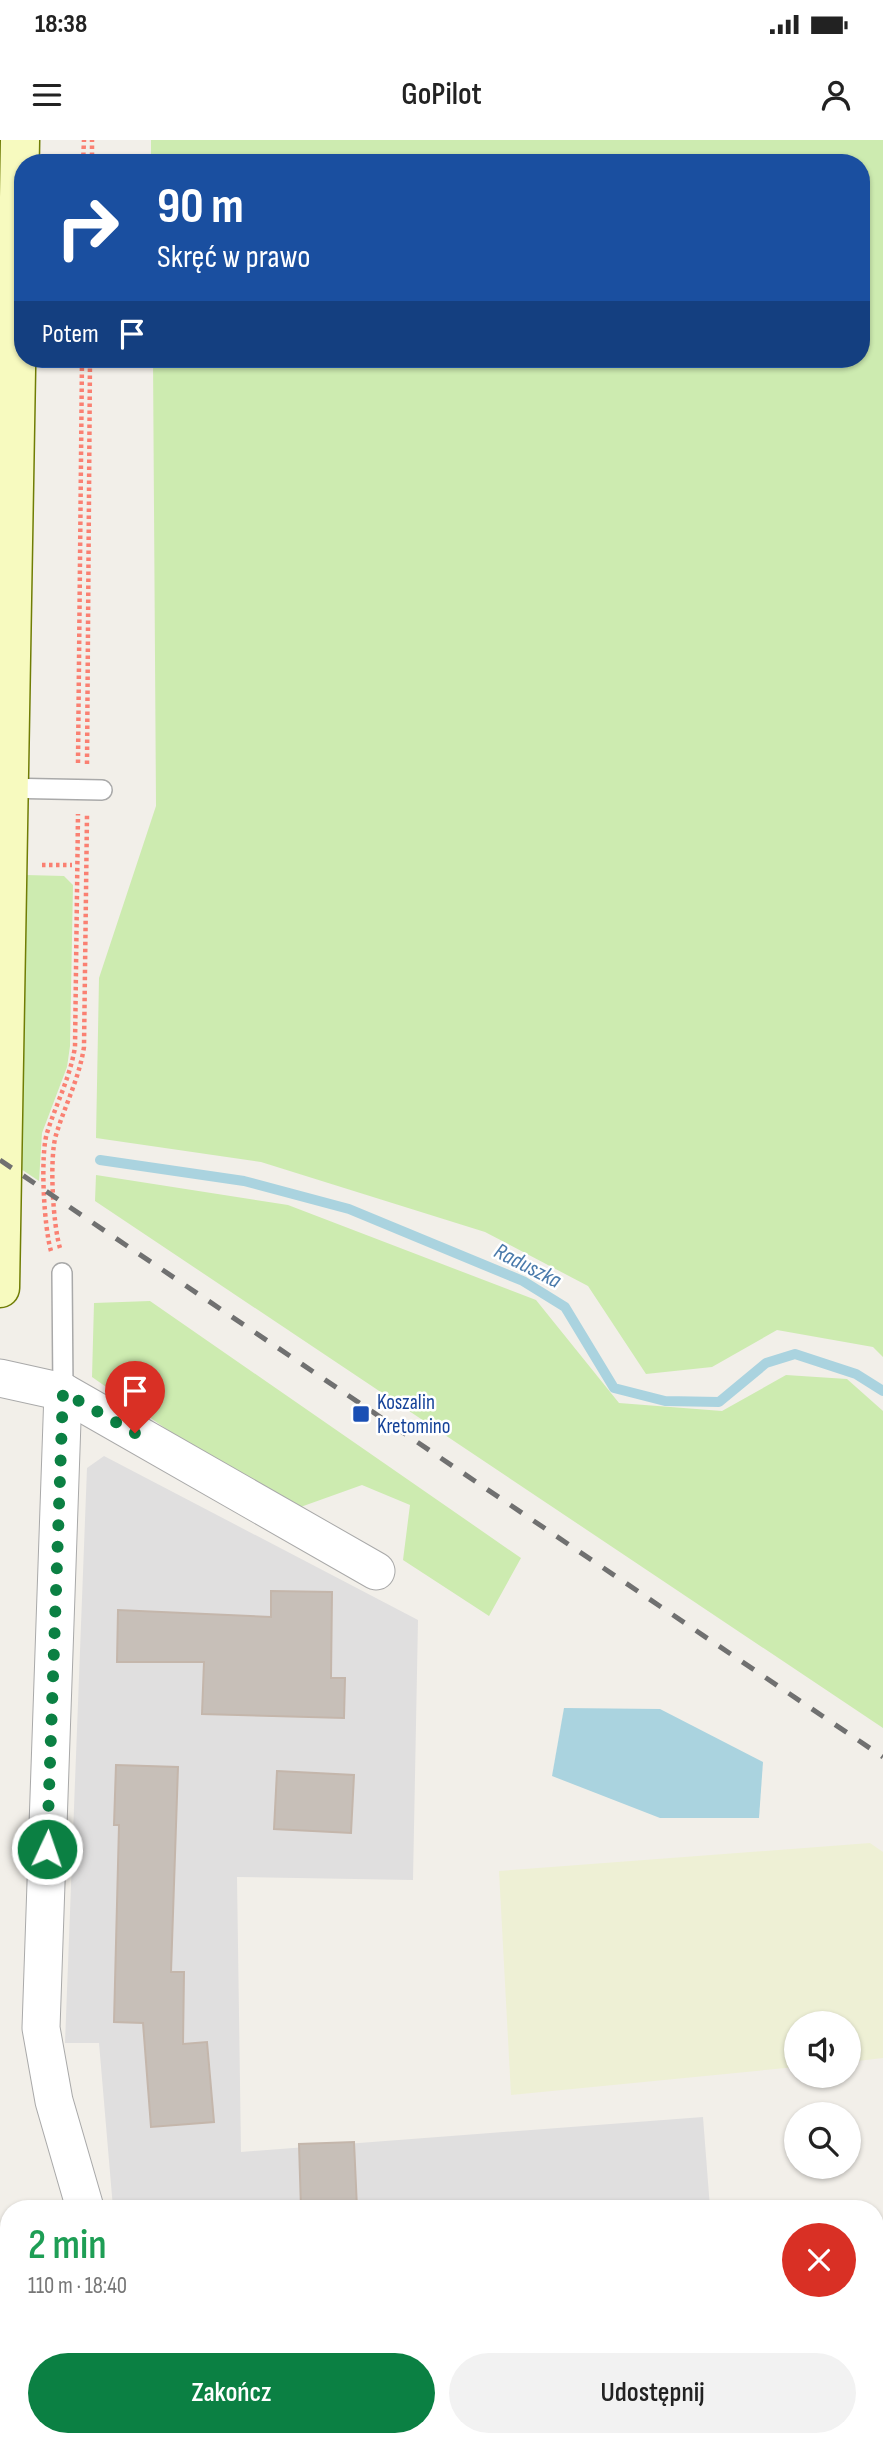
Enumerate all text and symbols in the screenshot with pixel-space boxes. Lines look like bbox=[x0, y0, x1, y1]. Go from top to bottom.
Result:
text: 18:38 bbox=[35, 9, 87, 40]
text: GoPilot bbox=[401, 75, 482, 114]
icon: menu bbox=[28, 76, 66, 114]
icon: person bbox=[817, 76, 855, 114]
text: 90 m bbox=[157, 178, 244, 237]
icon: right bbox=[42, 182, 133, 273]
text: Skręć w prawo bbox=[157, 238, 311, 277]
icon: arrive bbox=[113, 315, 151, 353]
text: Potem bbox=[42, 319, 99, 350]
water label: Raduszka bbox=[489, 1237, 566, 1295]
pin bbox=[105, 1361, 165, 1433]
icon: arrive bbox=[116, 1372, 154, 1410]
place label: Koszalin Kretomino bbox=[377, 1390, 451, 1439]
marker: Koszalin Kretomino bbox=[351, 1404, 371, 1424]
position arrow bbox=[10, 1812, 84, 1886]
map controls bbox=[784, 2011, 861, 2179]
button: sound bbox=[784, 2011, 861, 2088]
button: search bbox=[784, 2102, 861, 2179]
text: 2 min bbox=[28, 2220, 107, 2271]
button: close bbox=[782, 2223, 856, 2297]
text: 110 m · 18:40 bbox=[28, 2272, 127, 2300]
button: Zakończ bbox=[28, 2353, 435, 2433]
button: Udostępnij bbox=[449, 2353, 856, 2433]

